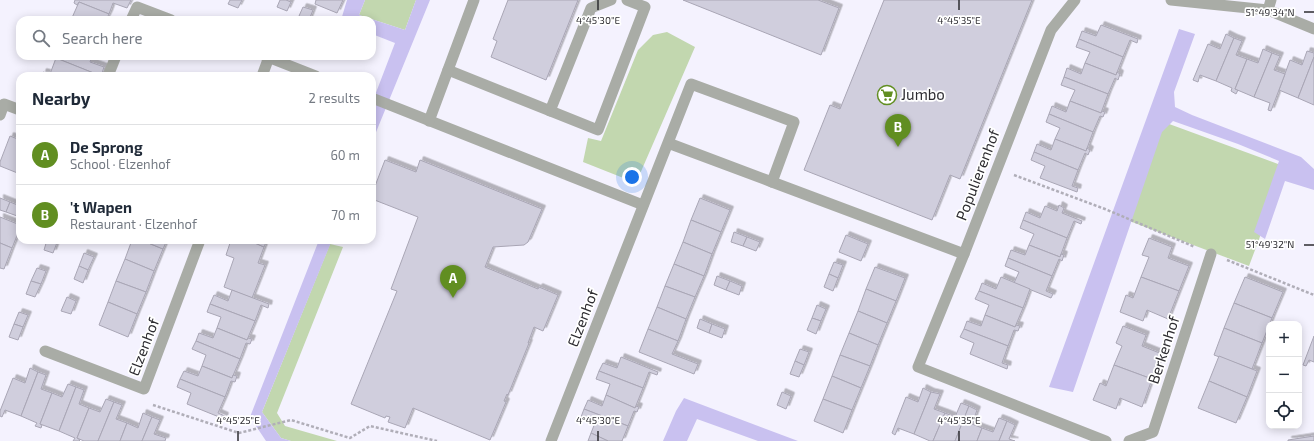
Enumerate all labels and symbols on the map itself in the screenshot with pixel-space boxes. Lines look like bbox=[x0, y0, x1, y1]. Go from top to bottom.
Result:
text: 51°49'34"N bbox=[1245, 6, 1295, 18]
text: 4°45'30"E bbox=[576, 14, 620, 26]
text: 4°45'35"E bbox=[937, 14, 981, 26]
supermarket icon: Jumbo bbox=[876, 84, 898, 106]
place label: Jumbo bbox=[901, 85, 945, 103]
pin: B bbox=[885, 114, 911, 147]
street label: Populierenhof bbox=[951, 126, 1003, 223]
your location bbox=[622, 167, 642, 187]
text: 51°49'32"N bbox=[1246, 238, 1294, 250]
pin: A bbox=[440, 265, 466, 298]
street label: Elzenhof bbox=[563, 286, 601, 349]
street label: Berkenhof bbox=[1144, 313, 1183, 386]
street label: Elzenhof bbox=[124, 315, 162, 378]
text: 4°45'25"E bbox=[216, 414, 260, 426]
text: 4°45'30"E bbox=[576, 414, 620, 426]
text: 4°45'35"E bbox=[937, 414, 981, 426]

